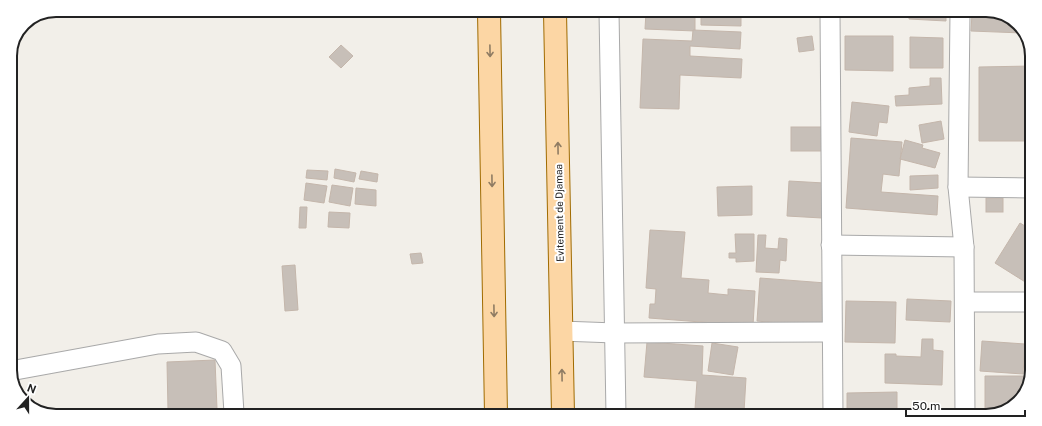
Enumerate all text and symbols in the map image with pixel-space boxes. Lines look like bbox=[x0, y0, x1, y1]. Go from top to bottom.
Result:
one-way arrow bbox=[486, 44, 494, 57]
one-way arrow bbox=[554, 142, 561, 155]
street label: Evitement de Djamaa bbox=[552, 164, 566, 262]
one-way arrow bbox=[488, 174, 496, 187]
one-way arrow bbox=[490, 304, 498, 317]
one-way arrow bbox=[558, 369, 566, 382]
north arrow bbox=[8, 378, 48, 418]
text: N bbox=[25, 382, 38, 396]
scale bar bbox=[906, 392, 1025, 418]
text: 50 m bbox=[912, 399, 940, 413]

